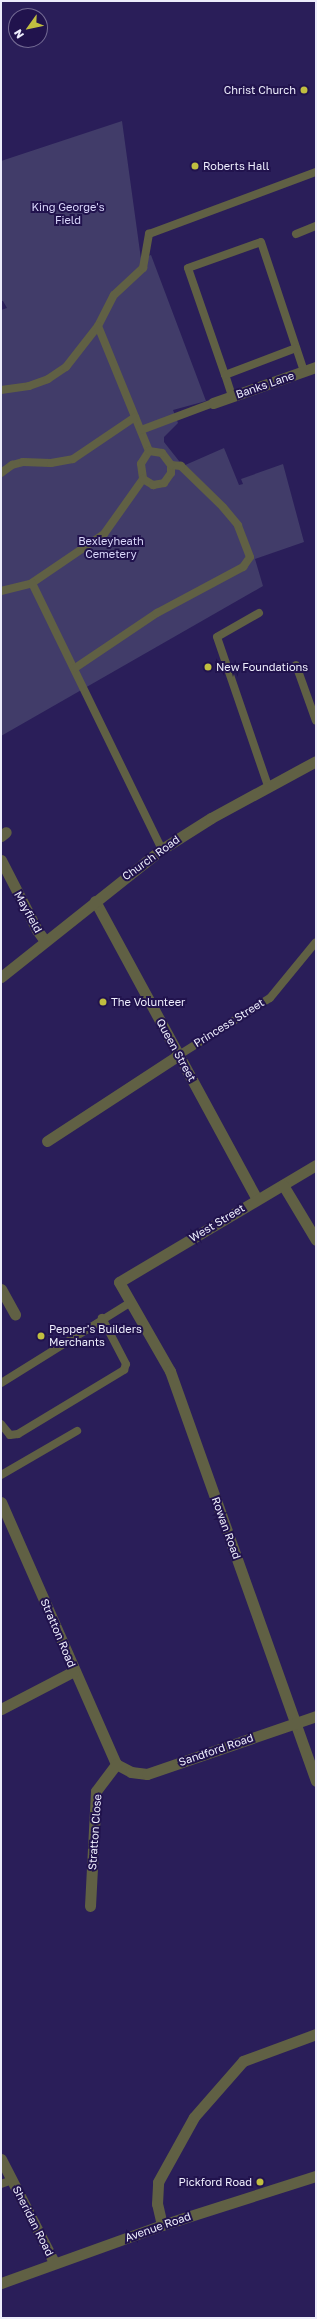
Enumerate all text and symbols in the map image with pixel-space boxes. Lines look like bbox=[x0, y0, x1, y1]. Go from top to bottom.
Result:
north arrow bbox=[8, 8, 48, 48]
text: N bbox=[11, 27, 26, 41]
place label: Christ Church bbox=[224, 83, 296, 97]
marker: Christ Church bbox=[299, 85, 309, 95]
place label: Roberts Hall bbox=[203, 159, 269, 173]
marker: Roberts Hall bbox=[190, 161, 200, 171]
park label: King George's Field bbox=[31, 201, 105, 227]
street label: Banks Lane bbox=[234, 369, 296, 401]
park label: Bexleyheath Cemetery bbox=[78, 535, 144, 561]
place label: New Foundations bbox=[216, 660, 308, 674]
marker: New Foundations bbox=[203, 662, 213, 672]
street label: Church Road bbox=[120, 833, 182, 883]
street label: Mayfield bbox=[11, 889, 45, 935]
place label: The Volunteer bbox=[111, 995, 185, 1009]
street label: Princess Street bbox=[191, 996, 267, 1050]
marker: The Volunteer bbox=[98, 997, 108, 1007]
street label: Queen Street bbox=[153, 1016, 199, 1084]
street label: West Street bbox=[187, 1201, 247, 1245]
place label: Pepper's Builders Merchants bbox=[49, 1323, 142, 1349]
marker: Pepper's Builders Merchants bbox=[36, 1331, 46, 1341]
street label: Rowan Road bbox=[209, 1495, 243, 1561]
street label: Stratton Road bbox=[38, 1597, 78, 1669]
street label: Sandford Road bbox=[177, 1731, 255, 1769]
street label: Stratton Close bbox=[86, 1794, 104, 1870]
place label: Pickford Road bbox=[178, 2175, 252, 2189]
marker: Pickford Road bbox=[255, 2177, 265, 2187]
street label: Sheridan Road bbox=[10, 2184, 56, 2258]
street label: Avenue Road bbox=[123, 2210, 193, 2244]

